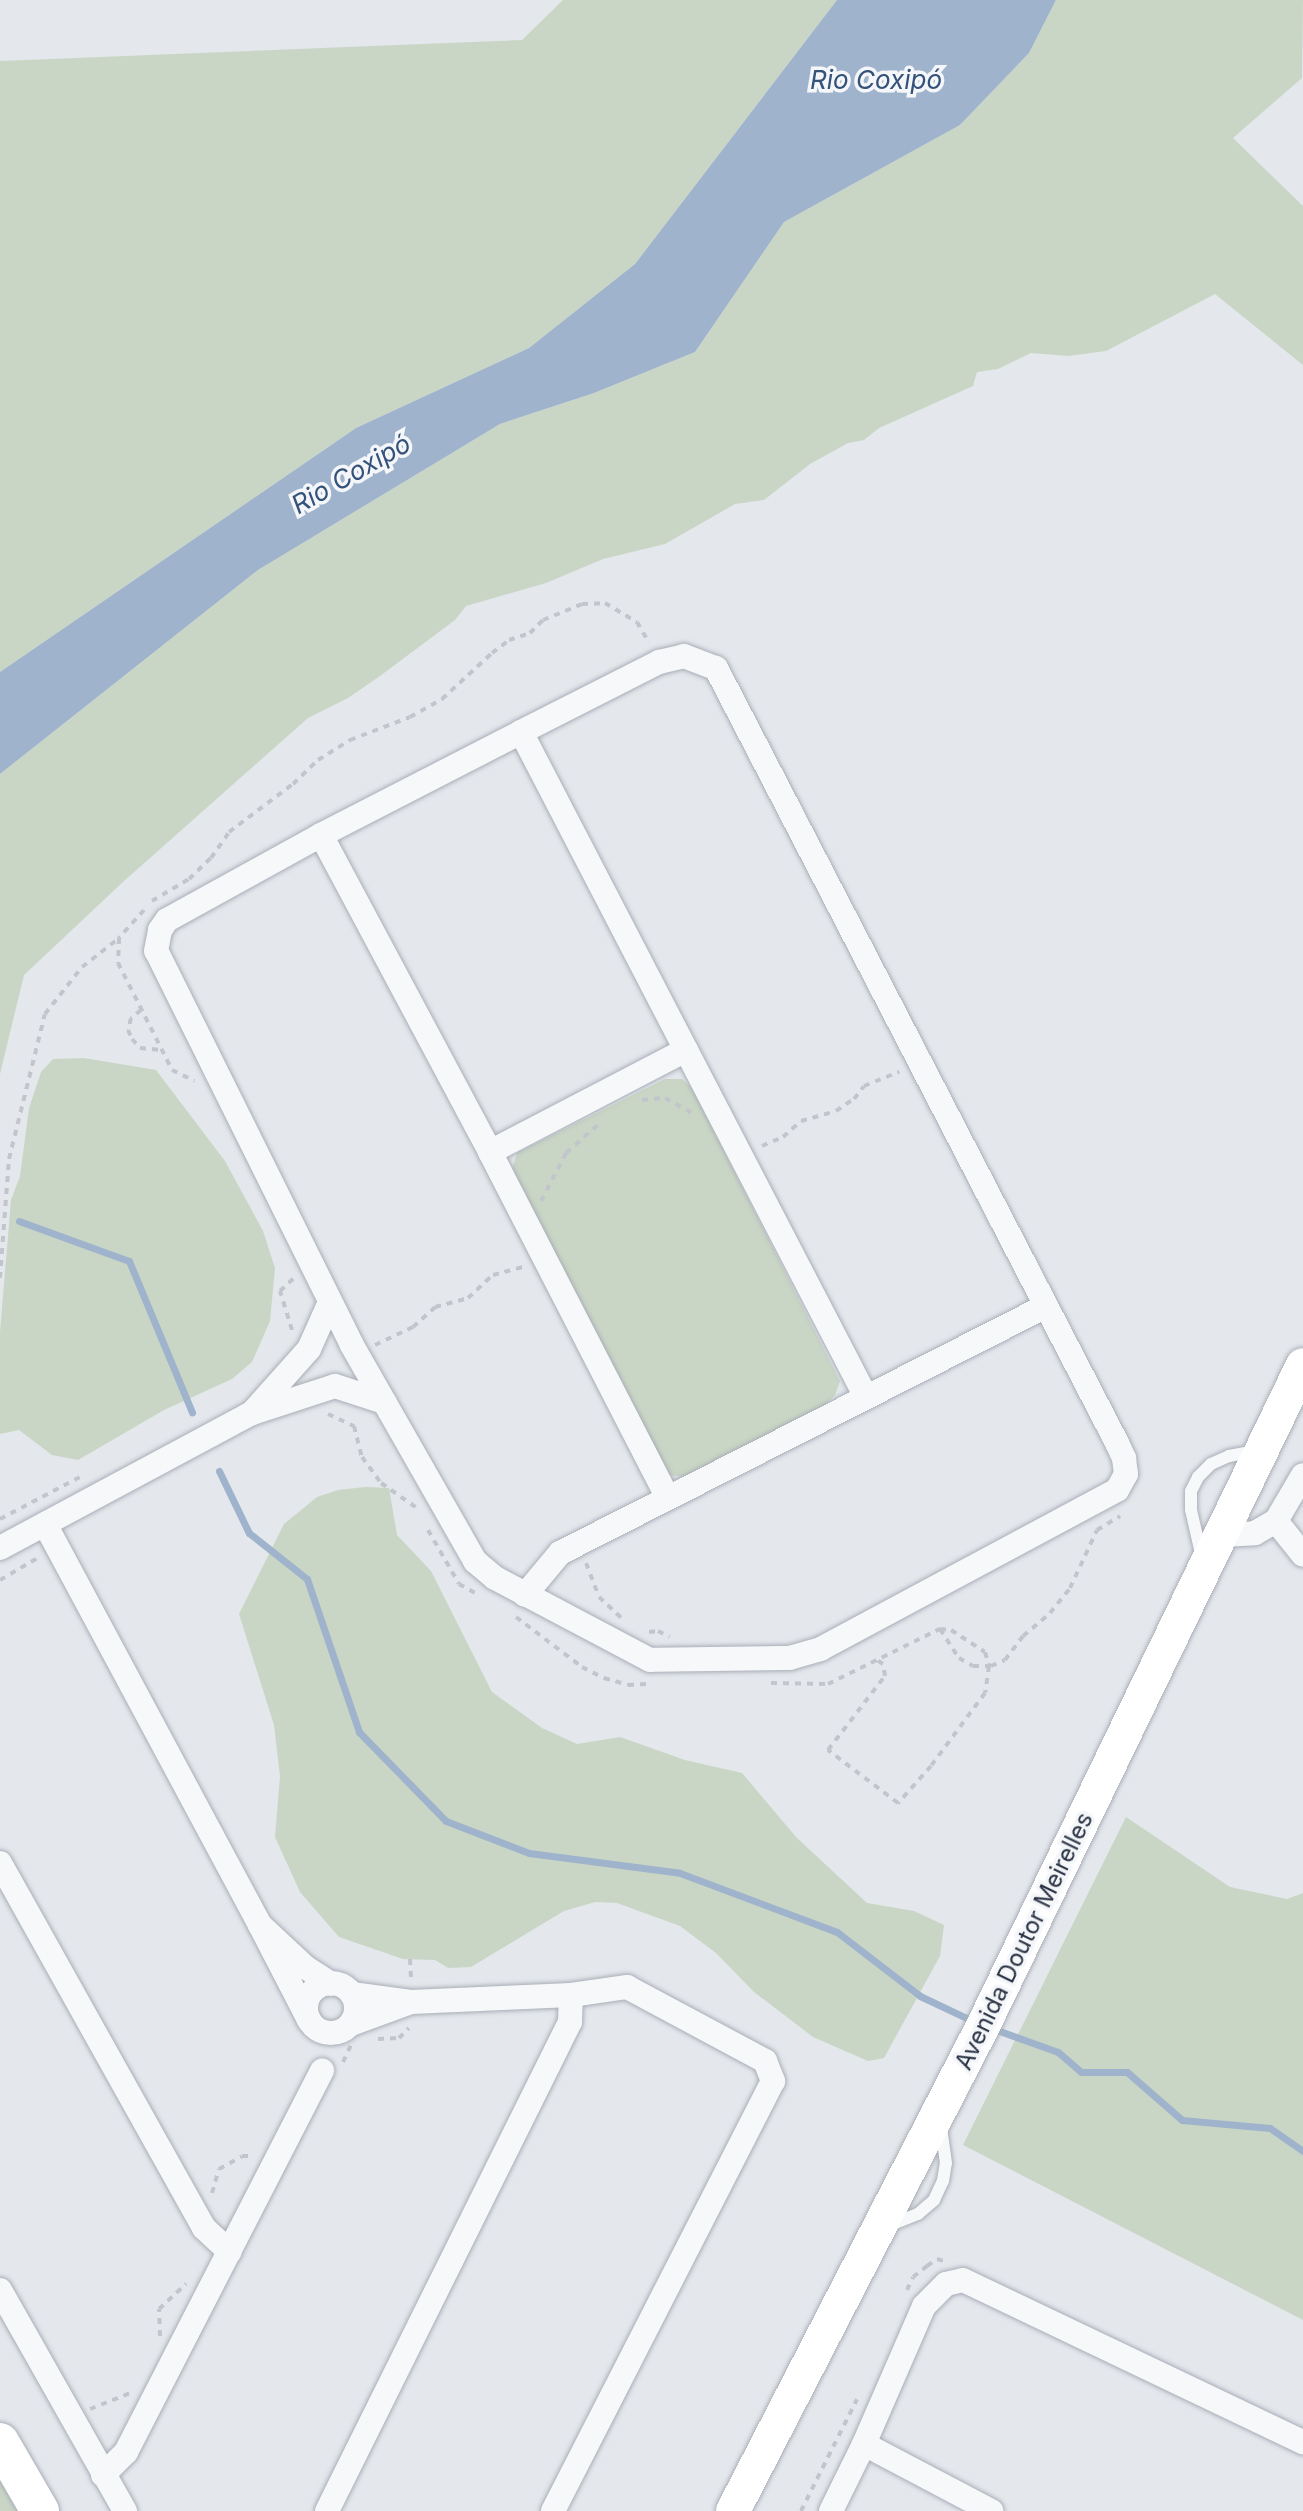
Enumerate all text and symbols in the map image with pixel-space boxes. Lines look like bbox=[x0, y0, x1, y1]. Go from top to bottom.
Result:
water label: Rio Coxipó bbox=[810, 64, 942, 96]
water label: Rio Coxipó bbox=[286, 427, 416, 521]
street label: Avenida Doutor Meirelles bbox=[949, 1808, 1099, 2074]

